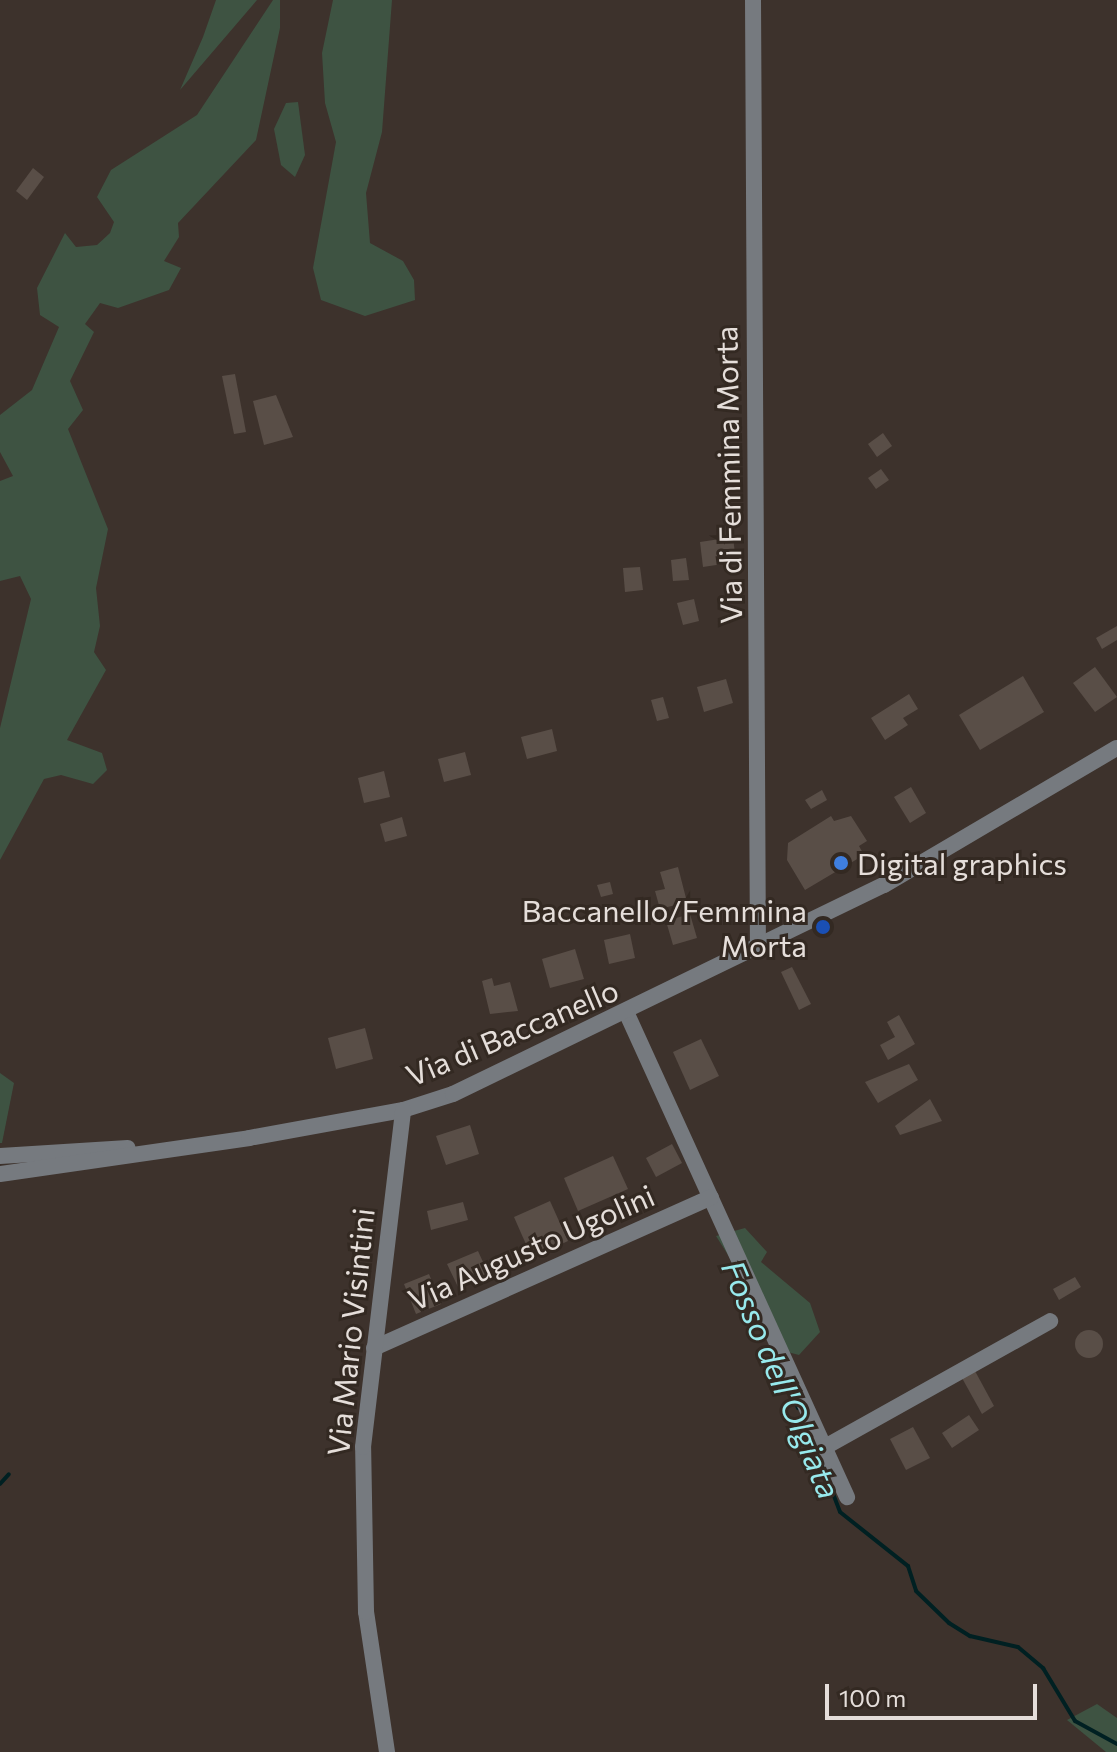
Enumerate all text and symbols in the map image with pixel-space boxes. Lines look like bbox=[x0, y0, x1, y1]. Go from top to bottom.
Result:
street label: Via di Femmina Morta bbox=[707, 326, 749, 624]
place label: Digital graphics bbox=[857, 845, 1067, 881]
marker: Digital graphics bbox=[832, 854, 850, 872]
place label: Baccanello/Femmina Morta bbox=[522, 892, 807, 962]
marker: Baccanello/Femmina Morta bbox=[814, 918, 832, 936]
street label: Via di Baccanello bbox=[400, 971, 624, 1093]
street label: Via Augusto Ugolini bbox=[403, 1177, 659, 1317]
street label: Via Mario Visintini bbox=[319, 1206, 381, 1458]
water label: Fosso dell'Olgiata bbox=[714, 1254, 850, 1504]
scale bar bbox=[829, 1668, 1041, 1718]
text: 100 m bbox=[839, 1683, 906, 1712]

